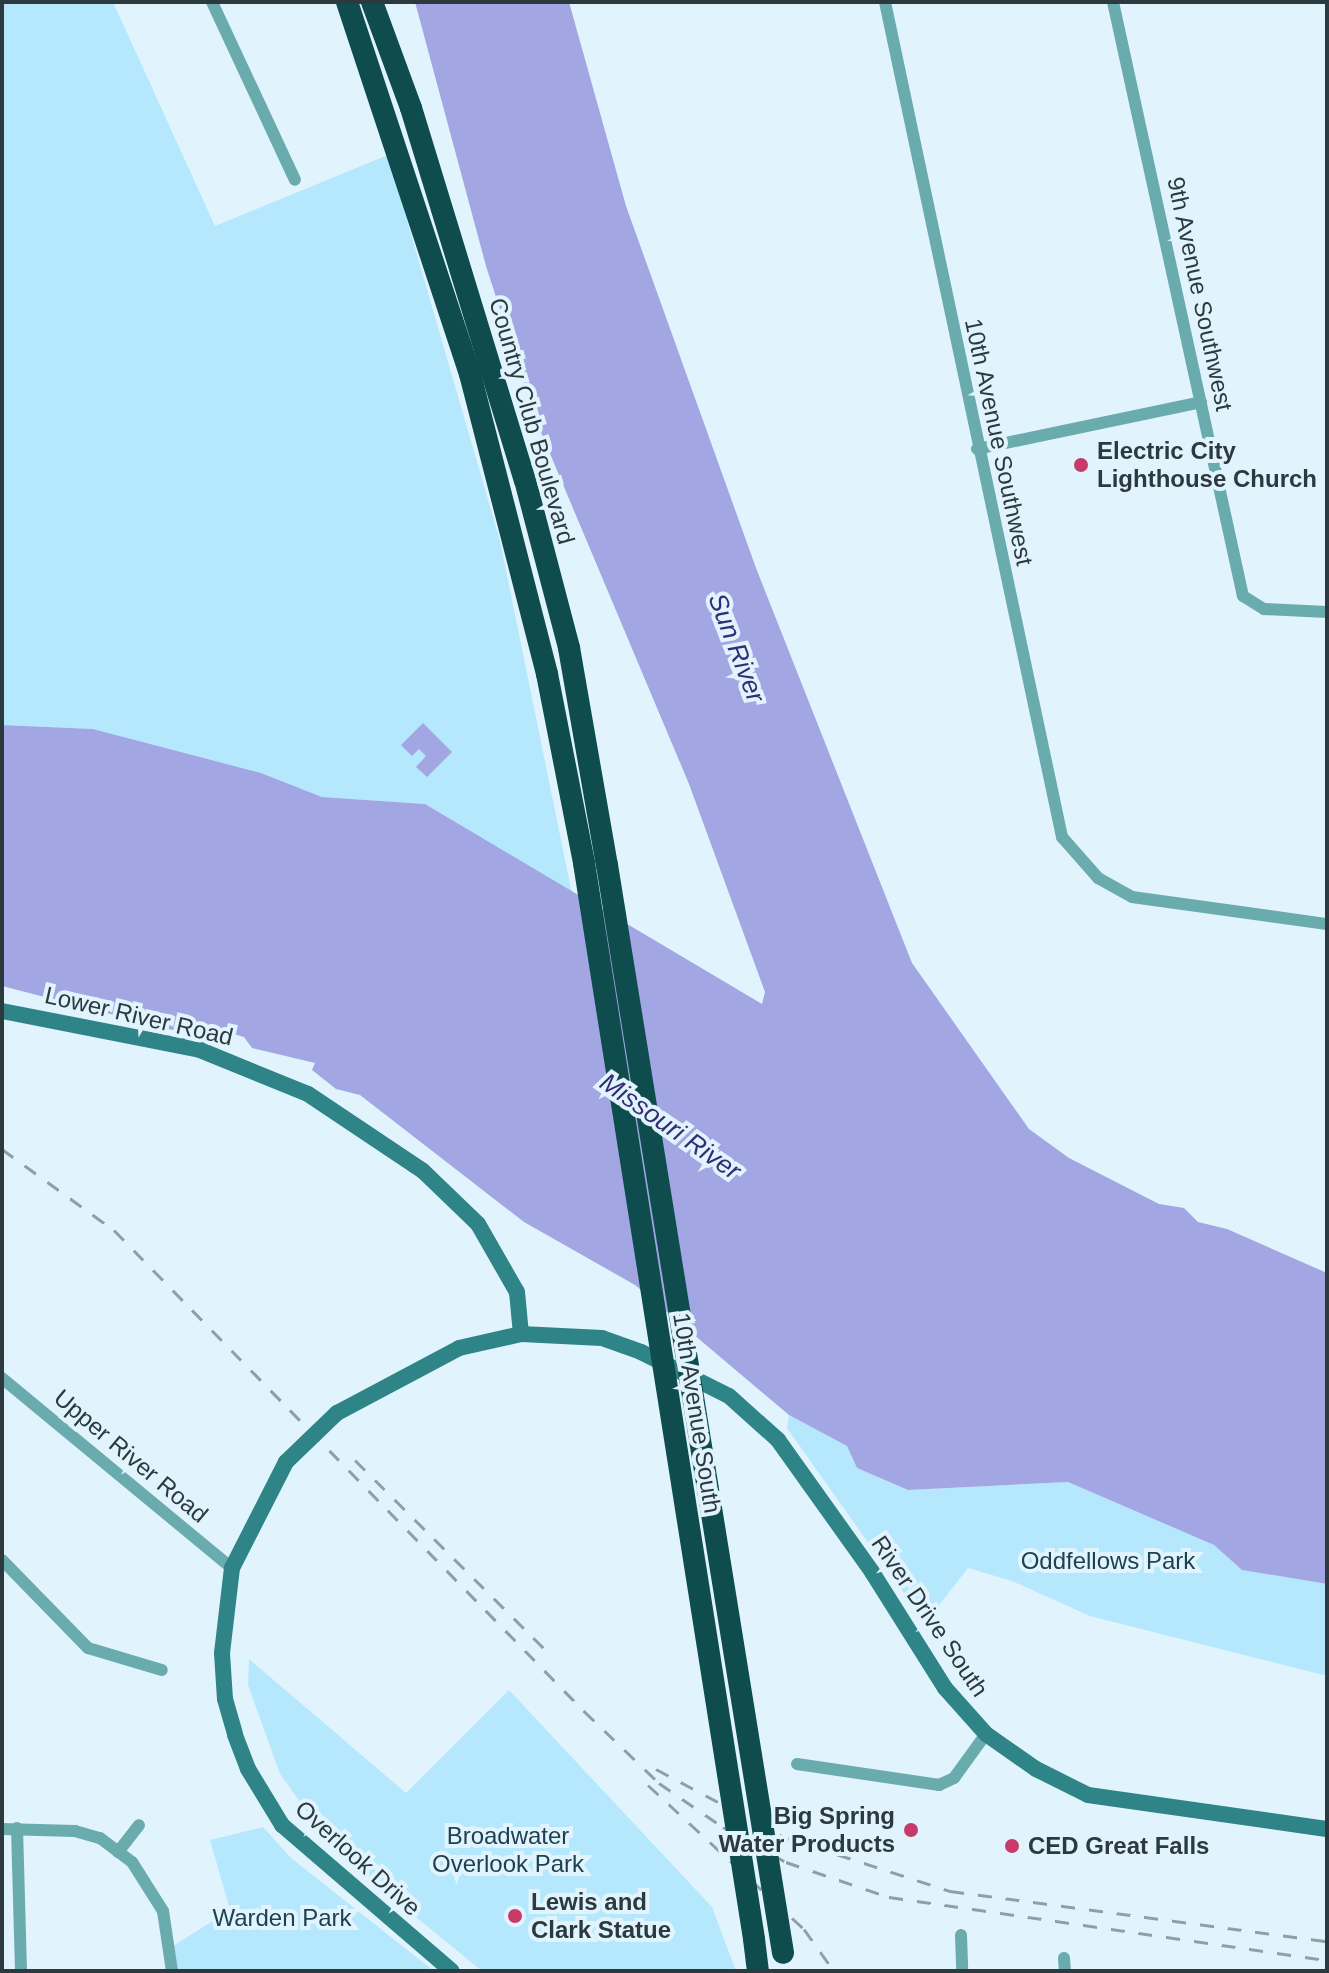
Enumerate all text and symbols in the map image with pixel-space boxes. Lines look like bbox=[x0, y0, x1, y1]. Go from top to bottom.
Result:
street label: 9th Avenue Southwest bbox=[1161, 174, 1239, 414]
street label: Country Club Boulevard bbox=[483, 295, 581, 547]
street label: 10th Avenue Southwest bbox=[959, 315, 1039, 569]
place label: Electric City Lighthouse Church bbox=[1097, 437, 1317, 493]
marker: Electric City Lighthouse Church bbox=[1072, 456, 1090, 474]
water label: Sun River bbox=[701, 589, 771, 707]
street label: Lower River Road bbox=[42, 980, 236, 1052]
water label: Missouri River bbox=[594, 1067, 746, 1187]
street label: 10th Avenue South bbox=[667, 1310, 727, 1516]
street label: Upper River Road bbox=[48, 1383, 214, 1529]
street label: River Drive South bbox=[865, 1530, 995, 1702]
park label: Oddfellows Park bbox=[1021, 1547, 1195, 1575]
street label: Overlook Drive bbox=[289, 1794, 427, 1922]
place label: Big Spring Water Products bbox=[719, 1802, 895, 1858]
marker: Big Spring Water Products bbox=[902, 1821, 920, 1839]
park label: Broadwater Overlook Park bbox=[432, 1822, 584, 1878]
place label: CED Great Falls bbox=[1028, 1832, 1209, 1860]
marker: CED Great Falls bbox=[1003, 1837, 1021, 1855]
place label: Lewis and Clark Statue bbox=[531, 1888, 671, 1944]
park label: Warden Park bbox=[212, 1904, 352, 1932]
marker: Lewis and Clark Statue bbox=[506, 1907, 524, 1925]

